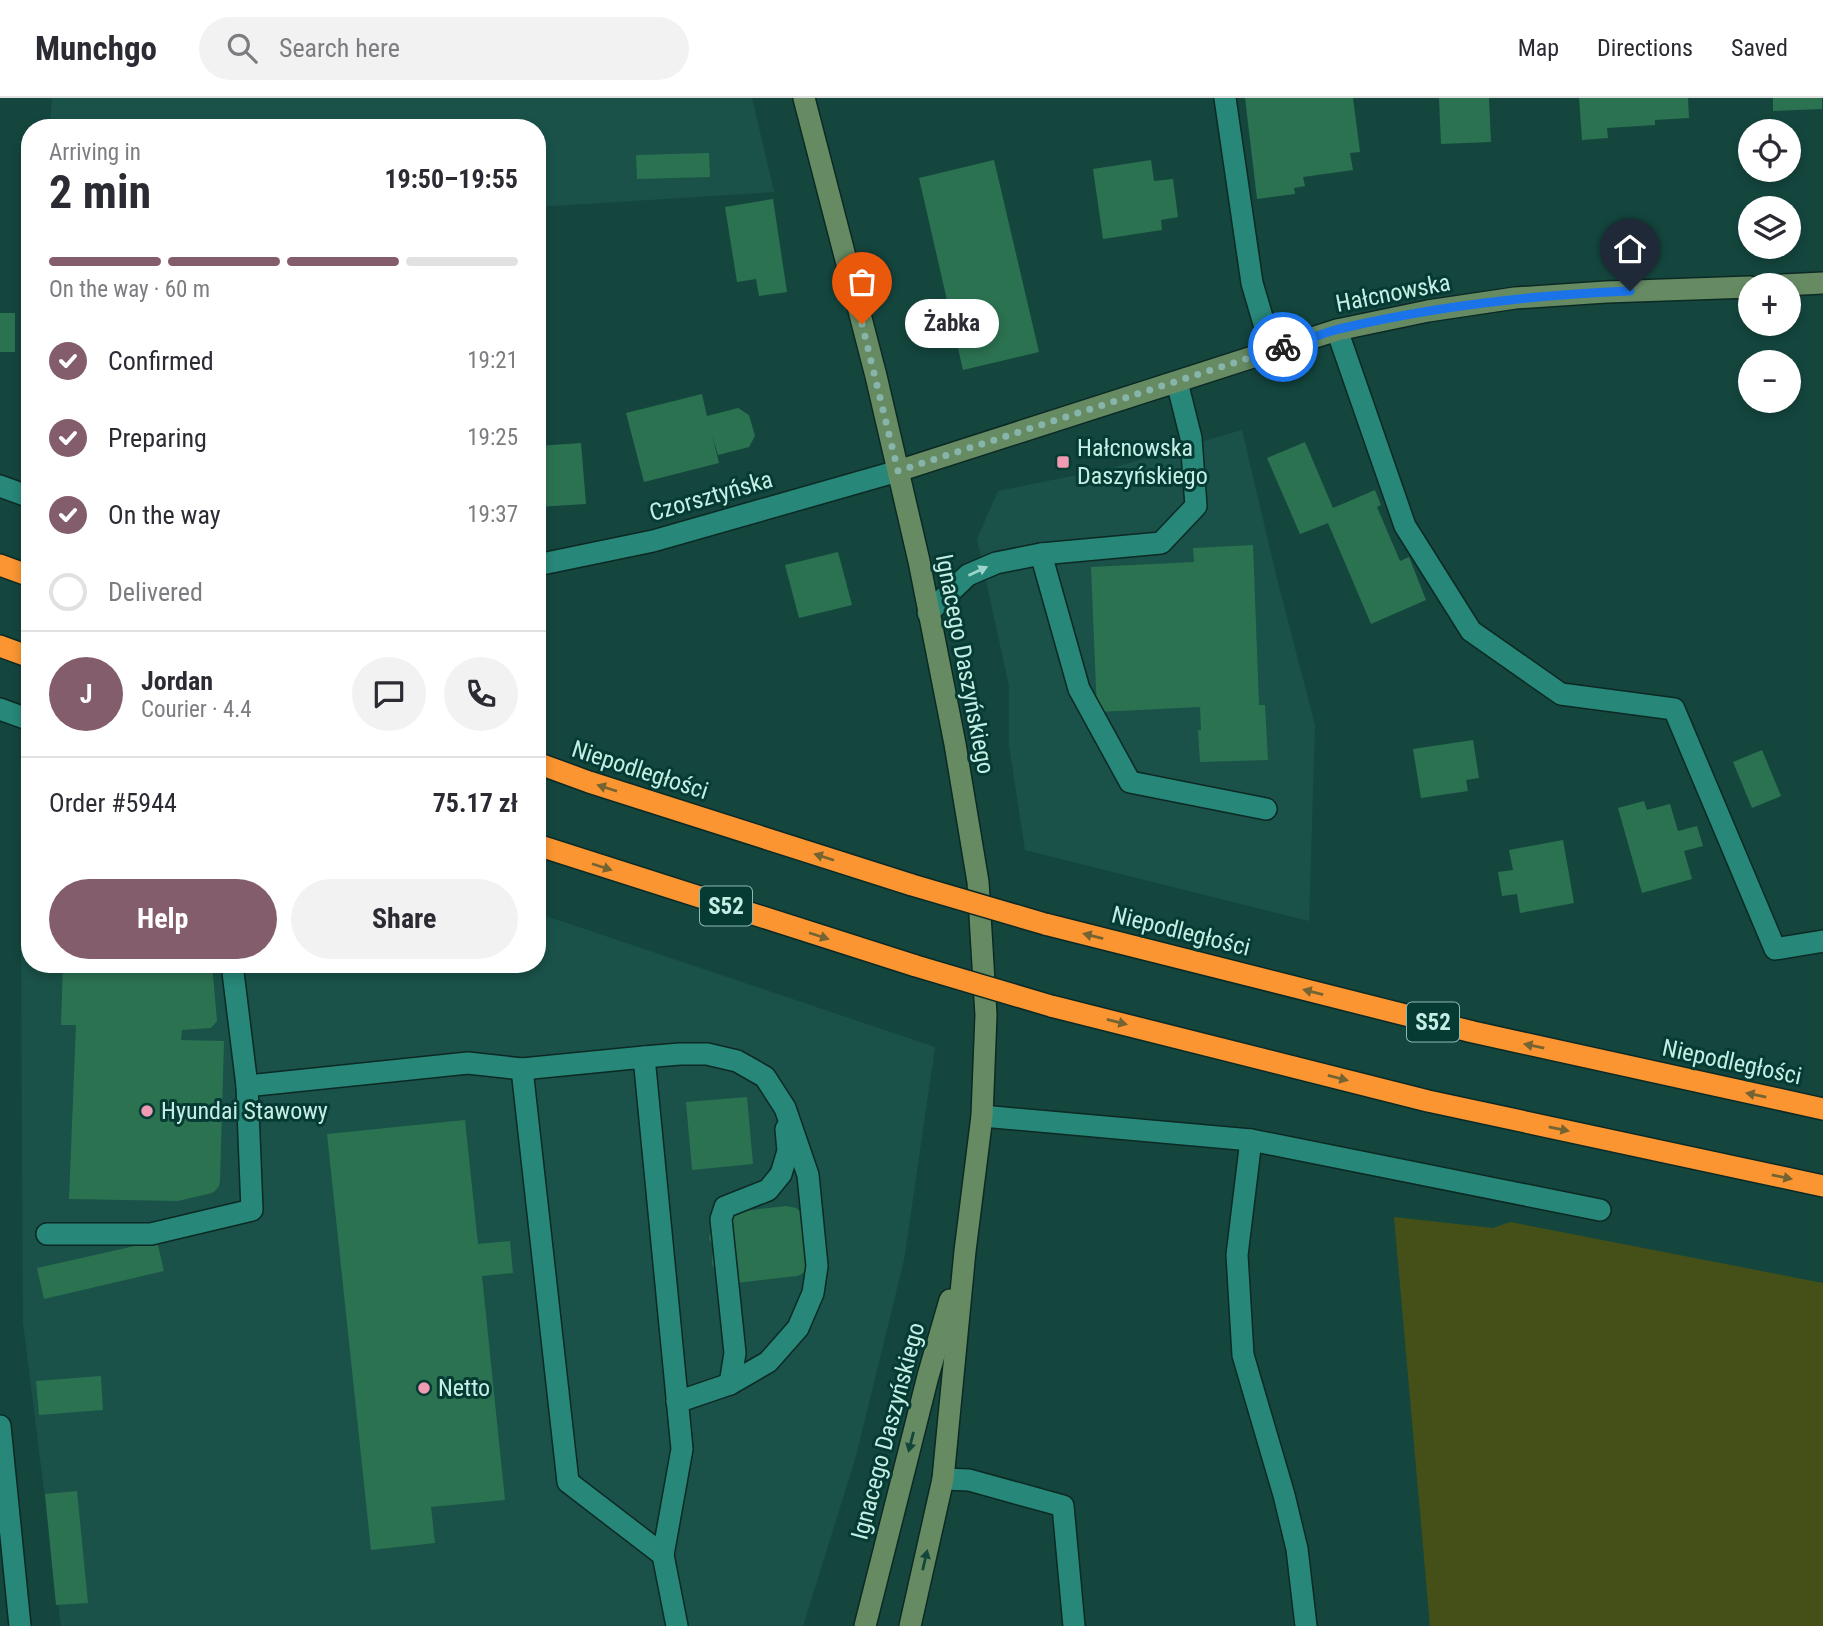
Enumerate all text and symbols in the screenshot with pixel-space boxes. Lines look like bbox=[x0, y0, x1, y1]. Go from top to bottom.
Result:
search box bbox=[199, 17, 689, 80]
text: Munchgo bbox=[35, 29, 157, 68]
icon: search bbox=[223, 29, 261, 67]
text: Search here bbox=[279, 33, 400, 63]
text: Map bbox=[1518, 34, 1559, 62]
text: Directions bbox=[1597, 34, 1693, 62]
text: Saved bbox=[1731, 34, 1788, 62]
map controls bbox=[1738, 119, 1801, 413]
button: locate bbox=[1738, 119, 1801, 182]
text: Arriving in bbox=[49, 139, 141, 166]
text: 19:50–19:55 bbox=[384, 164, 518, 194]
text: 2 min bbox=[49, 165, 151, 219]
button: layers bbox=[1738, 196, 1801, 259]
pin bbox=[1600, 219, 1660, 291]
icon: home bbox=[1611, 230, 1649, 268]
pin bbox=[832, 252, 892, 324]
icon: bag bbox=[843, 263, 881, 301]
street label: Hałcnowska bbox=[1333, 268, 1453, 318]
button: + bbox=[1738, 273, 1801, 336]
text: On the way · 60 m bbox=[49, 276, 210, 303]
callout: Żabka bbox=[904, 300, 998, 348]
text: Żabka bbox=[924, 310, 980, 337]
courier bbox=[1248, 312, 1318, 382]
icon: bike bbox=[1264, 328, 1302, 366]
icon: check bbox=[49, 342, 87, 380]
text: Confirmed bbox=[108, 346, 214, 376]
text: 19:21 bbox=[467, 347, 518, 374]
button: − bbox=[1738, 350, 1801, 413]
icon: check bbox=[49, 419, 87, 457]
text: Preparing bbox=[108, 423, 207, 453]
text: 19:25 bbox=[467, 424, 518, 451]
place label: Hałcnowska Daszyńskiego bbox=[1077, 434, 1208, 490]
marker: Hałcnowska Daszyńskiego bbox=[1055, 454, 1071, 470]
street label: Czorsztyńska bbox=[646, 465, 776, 527]
icon: check bbox=[49, 496, 87, 534]
text: On the way bbox=[108, 500, 221, 530]
text: 19:37 bbox=[467, 501, 518, 528]
street label: Ignacego Daszyńskiego bbox=[930, 552, 1000, 776]
one-way arrow bbox=[968, 565, 988, 577]
text: Delivered bbox=[108, 577, 203, 607]
button: chat bbox=[352, 657, 426, 731]
button: phone bbox=[444, 657, 518, 731]
text: Jordan bbox=[141, 666, 213, 696]
text: J bbox=[80, 679, 92, 709]
text: Courier · 4.4 bbox=[141, 696, 252, 723]
street label: Niepodległości bbox=[568, 735, 712, 805]
one-way arrow bbox=[597, 782, 618, 792]
text: Order #5944 bbox=[49, 788, 177, 818]
text: 75.17 zł bbox=[433, 788, 518, 818]
one-way arrow bbox=[813, 851, 834, 862]
one-way arrow bbox=[592, 862, 613, 872]
button: Help bbox=[49, 879, 277, 959]
button: Share bbox=[291, 879, 518, 959]
road number: S52 bbox=[700, 886, 752, 926]
street label: Niepodległości bbox=[1109, 900, 1253, 962]
one-way arrow bbox=[1081, 930, 1103, 941]
one-way arrow bbox=[808, 931, 829, 941]
one-way arrow bbox=[1302, 986, 1324, 997]
road number: S52 bbox=[1407, 1002, 1459, 1042]
one-way arrow bbox=[1106, 1017, 1128, 1028]
street label: Niepodległości bbox=[1660, 1034, 1804, 1090]
one-way arrow bbox=[1523, 1040, 1545, 1051]
one-way arrow bbox=[1327, 1073, 1349, 1084]
one-way arrow bbox=[1745, 1089, 1767, 1100]
place label: Hyundai Stawowy bbox=[161, 1097, 328, 1125]
marker: Hyundai Stawowy bbox=[139, 1103, 155, 1119]
one-way arrow bbox=[1548, 1124, 1570, 1135]
one-way arrow bbox=[1771, 1171, 1793, 1182]
street label: Ignacego Daszyńskiego bbox=[846, 1319, 930, 1543]
place label: Netto bbox=[438, 1374, 490, 1402]
marker: Netto bbox=[416, 1380, 432, 1396]
one-way arrow bbox=[905, 1431, 916, 1453]
one-way arrow bbox=[920, 1548, 931, 1570]

